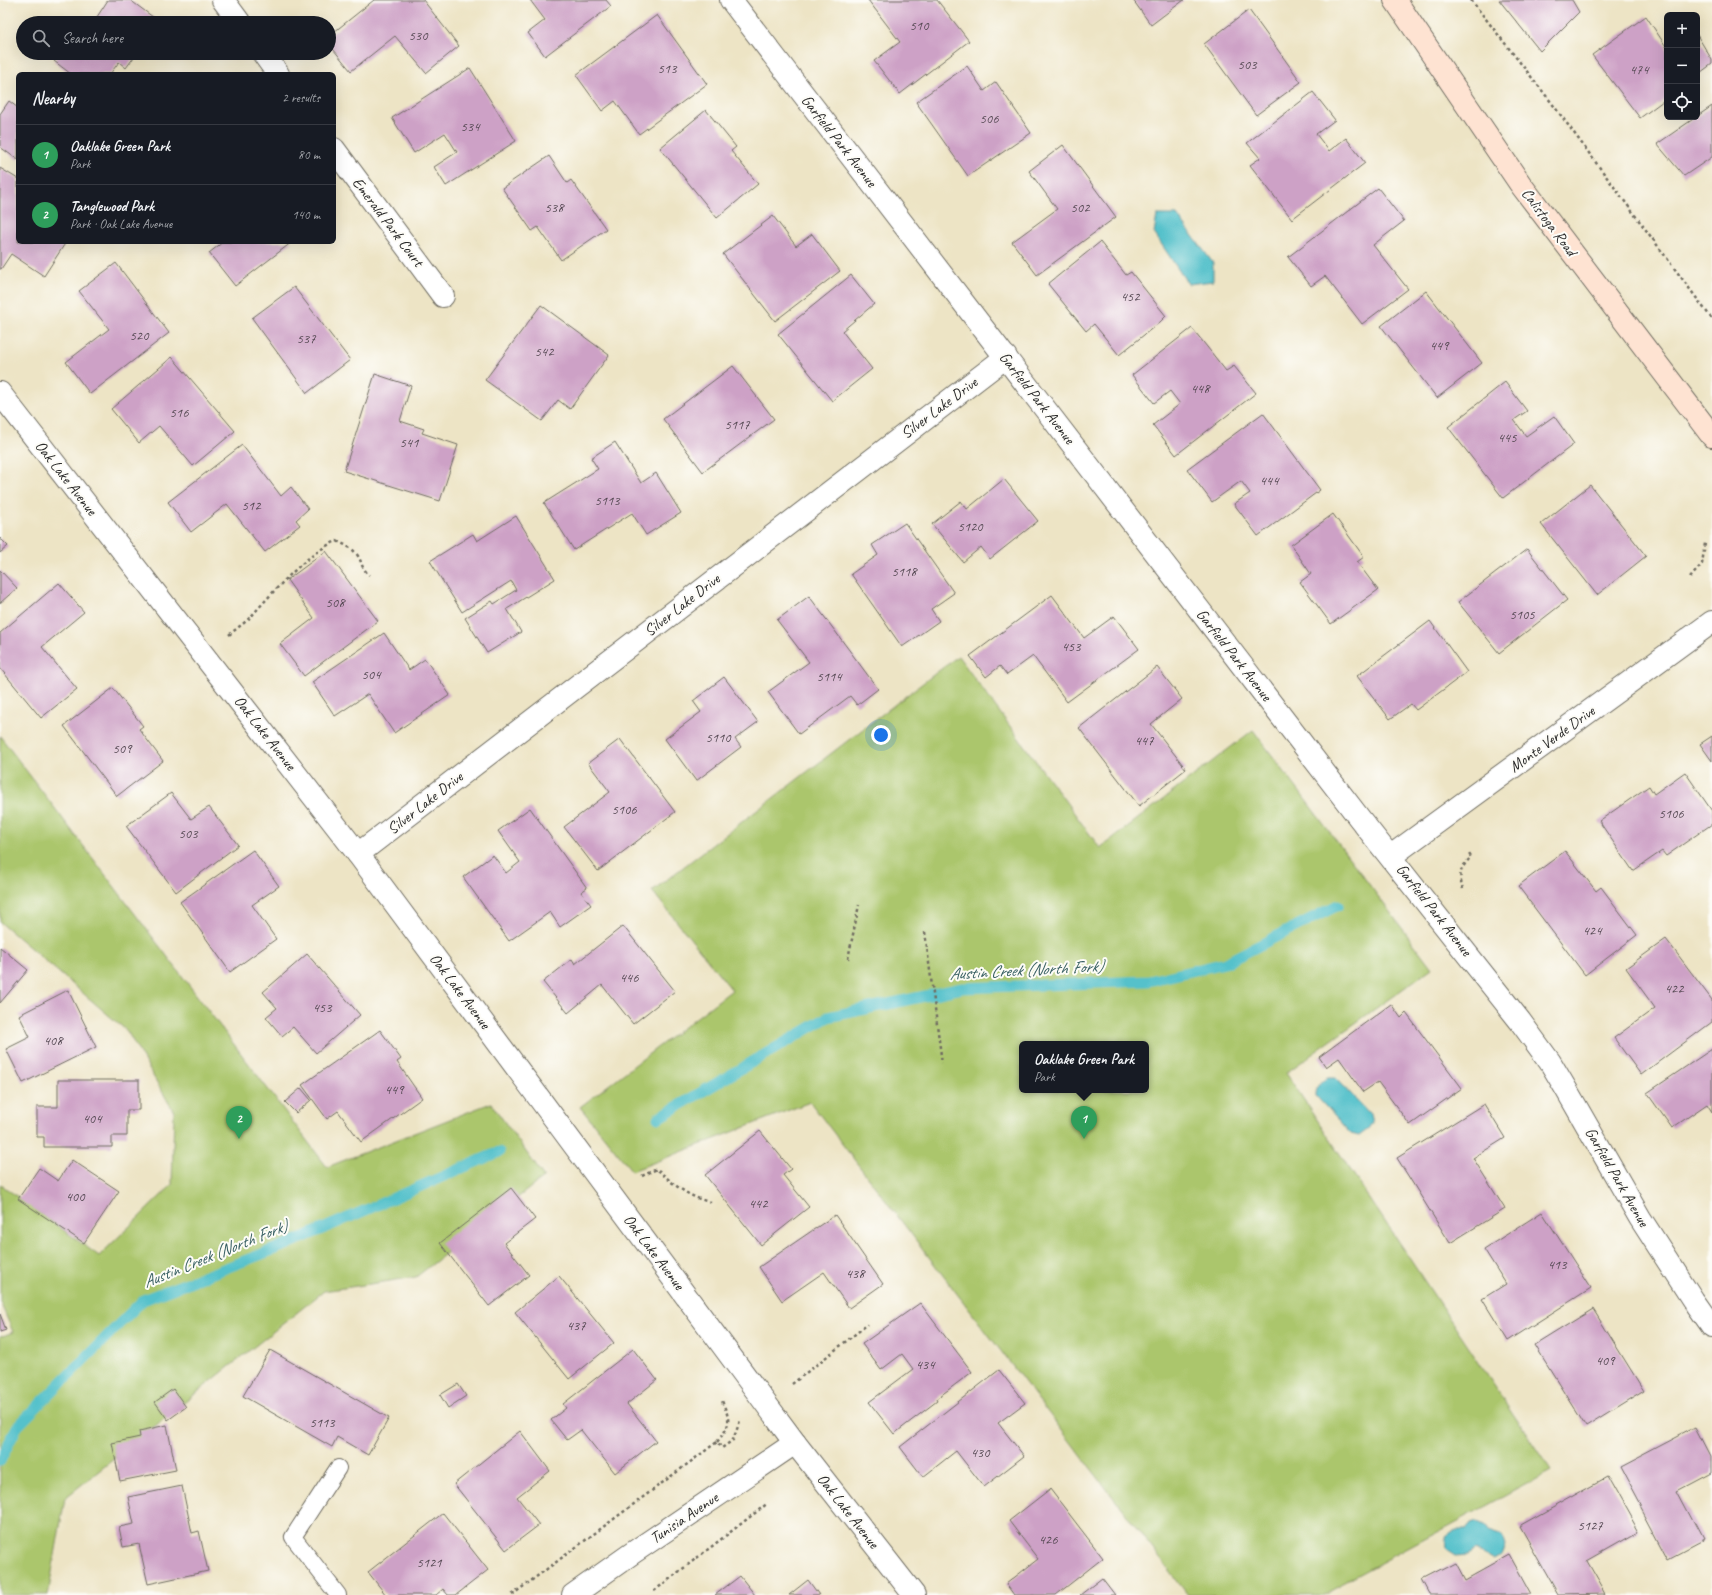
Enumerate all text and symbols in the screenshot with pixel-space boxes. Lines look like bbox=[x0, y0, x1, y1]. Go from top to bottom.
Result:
map controls bbox=[1664, 12, 1700, 120]
button: + bbox=[1664, 12, 1700, 48]
search box bbox=[16, 16, 336, 60]
house number: 510 bbox=[910, 17, 930, 34]
icon: search bbox=[30, 27, 52, 49]
house number: 530 bbox=[409, 27, 429, 44]
text: Search here bbox=[62, 29, 123, 48]
button: − bbox=[1664, 48, 1700, 84]
house number: 503 bbox=[1238, 56, 1258, 73]
house number: 513 bbox=[658, 60, 678, 77]
house number: 474 bbox=[1630, 61, 1650, 78]
button: locate bbox=[1664, 84, 1700, 120]
text: Nearby bbox=[32, 88, 75, 109]
text: 2 results bbox=[282, 90, 320, 106]
street label: Garfield Park Avenue bbox=[797, 91, 882, 193]
house number: 506 bbox=[980, 110, 999, 127]
house number: 534 bbox=[461, 118, 481, 135]
text: Oaklake Green Park bbox=[70, 137, 170, 156]
text: 1 bbox=[42, 147, 48, 163]
text: 80 m bbox=[298, 147, 320, 163]
text: Park bbox=[70, 156, 91, 172]
street label: Emerald Park Court bbox=[348, 173, 429, 272]
street label: Calistoga Road bbox=[1517, 184, 1583, 262]
text: Tanglewood Park bbox=[70, 197, 154, 216]
house number: 538 bbox=[545, 199, 565, 216]
house number: 502 bbox=[1071, 199, 1091, 216]
text: 2 bbox=[42, 207, 48, 223]
text: 140 m bbox=[292, 207, 320, 223]
text: Park · Oak Lake Avenue bbox=[70, 216, 172, 232]
house number: 452 bbox=[1121, 288, 1141, 305]
house number: 520 bbox=[130, 327, 150, 344]
house number: 537 bbox=[297, 330, 316, 347]
house number: 449 bbox=[1430, 337, 1450, 354]
house number: 542 bbox=[535, 343, 555, 360]
street label: Garfield Park Avenue bbox=[995, 348, 1080, 450]
street label: Silver Lake Drive bbox=[897, 372, 983, 443]
house number: 448 bbox=[1191, 380, 1211, 397]
house number: 516 bbox=[170, 404, 189, 421]
house number: 5117 bbox=[724, 416, 750, 433]
house number: 445 bbox=[1498, 429, 1517, 446]
house number: 541 bbox=[400, 434, 419, 451]
street label: Oak Lake Avenue bbox=[31, 437, 103, 521]
house number: 444 bbox=[1260, 472, 1280, 489]
house number: 5113 bbox=[594, 492, 621, 509]
house number: 512 bbox=[242, 497, 262, 514]
house number: 5120 bbox=[957, 518, 984, 535]
house number: 5118 bbox=[891, 563, 918, 580]
street label: Silver Lake Drive bbox=[640, 568, 725, 641]
house number: 508 bbox=[326, 594, 346, 611]
street label: Garfield Park Avenue bbox=[1192, 605, 1277, 707]
house number: 5105 bbox=[1509, 606, 1535, 623]
house number: 453 bbox=[1062, 638, 1082, 655]
house number: 504 bbox=[362, 666, 382, 683]
house number: 5114 bbox=[816, 668, 843, 685]
street label: Oak Lake Avenue bbox=[230, 692, 302, 776]
street label: Monte Verde Drive bbox=[1505, 700, 1600, 777]
your location bbox=[871, 725, 891, 745]
house number: 5110 bbox=[705, 729, 732, 746]
house number: 447 bbox=[1135, 732, 1154, 749]
house number: 509 bbox=[113, 740, 133, 757]
street label: Silver Lake Drive bbox=[383, 766, 468, 839]
house number: 5106 bbox=[611, 801, 637, 818]
house number: 5106 bbox=[1658, 805, 1684, 822]
house number: 503 bbox=[179, 825, 199, 842]
street label: Garfield Park Avenue bbox=[1392, 860, 1477, 962]
house number: 424 bbox=[1583, 922, 1603, 939]
street label: Oak Lake Avenue bbox=[425, 949, 496, 1034]
water label: Austin Creek (North Fork) bbox=[949, 955, 1107, 985]
house number: 446 bbox=[620, 969, 639, 986]
house number: 422 bbox=[1665, 980, 1685, 997]
house number: 453 bbox=[313, 999, 333, 1016]
house number: 408 bbox=[44, 1032, 64, 1049]
popup bbox=[1019, 1041, 1149, 1093]
text: Oaklake Green Park bbox=[1034, 1050, 1134, 1069]
text: Park bbox=[1034, 1069, 1055, 1085]
house number: 449 bbox=[385, 1081, 405, 1098]
pin: 2 bbox=[226, 1106, 252, 1139]
pin: 1 bbox=[1071, 1106, 1097, 1139]
house number: 404 bbox=[83, 1110, 103, 1127]
street label: Garfield Park Avenue bbox=[1580, 1124, 1654, 1232]
house number: 400 bbox=[66, 1188, 86, 1205]
house number: 442 bbox=[749, 1195, 769, 1212]
street label: Oak Lake Avenue bbox=[619, 1210, 690, 1295]
water label: Austin Creek (North Fork) bbox=[140, 1214, 293, 1292]
house number: 413 bbox=[1548, 1256, 1568, 1273]
house number: 438 bbox=[846, 1265, 866, 1282]
house number: 437 bbox=[567, 1317, 586, 1334]
house number: 409 bbox=[1596, 1352, 1616, 1369]
house number: 434 bbox=[916, 1356, 936, 1373]
house number: 5113 bbox=[309, 1414, 336, 1431]
house number: 430 bbox=[971, 1444, 991, 1461]
street label: Oak Lake Avenue bbox=[813, 1470, 885, 1554]
street label: Tunisia Avenue bbox=[646, 1487, 723, 1548]
house number: 5127 bbox=[1577, 1517, 1603, 1534]
house number: 426 bbox=[1039, 1531, 1058, 1548]
house number: 5121 bbox=[416, 1554, 442, 1571]

